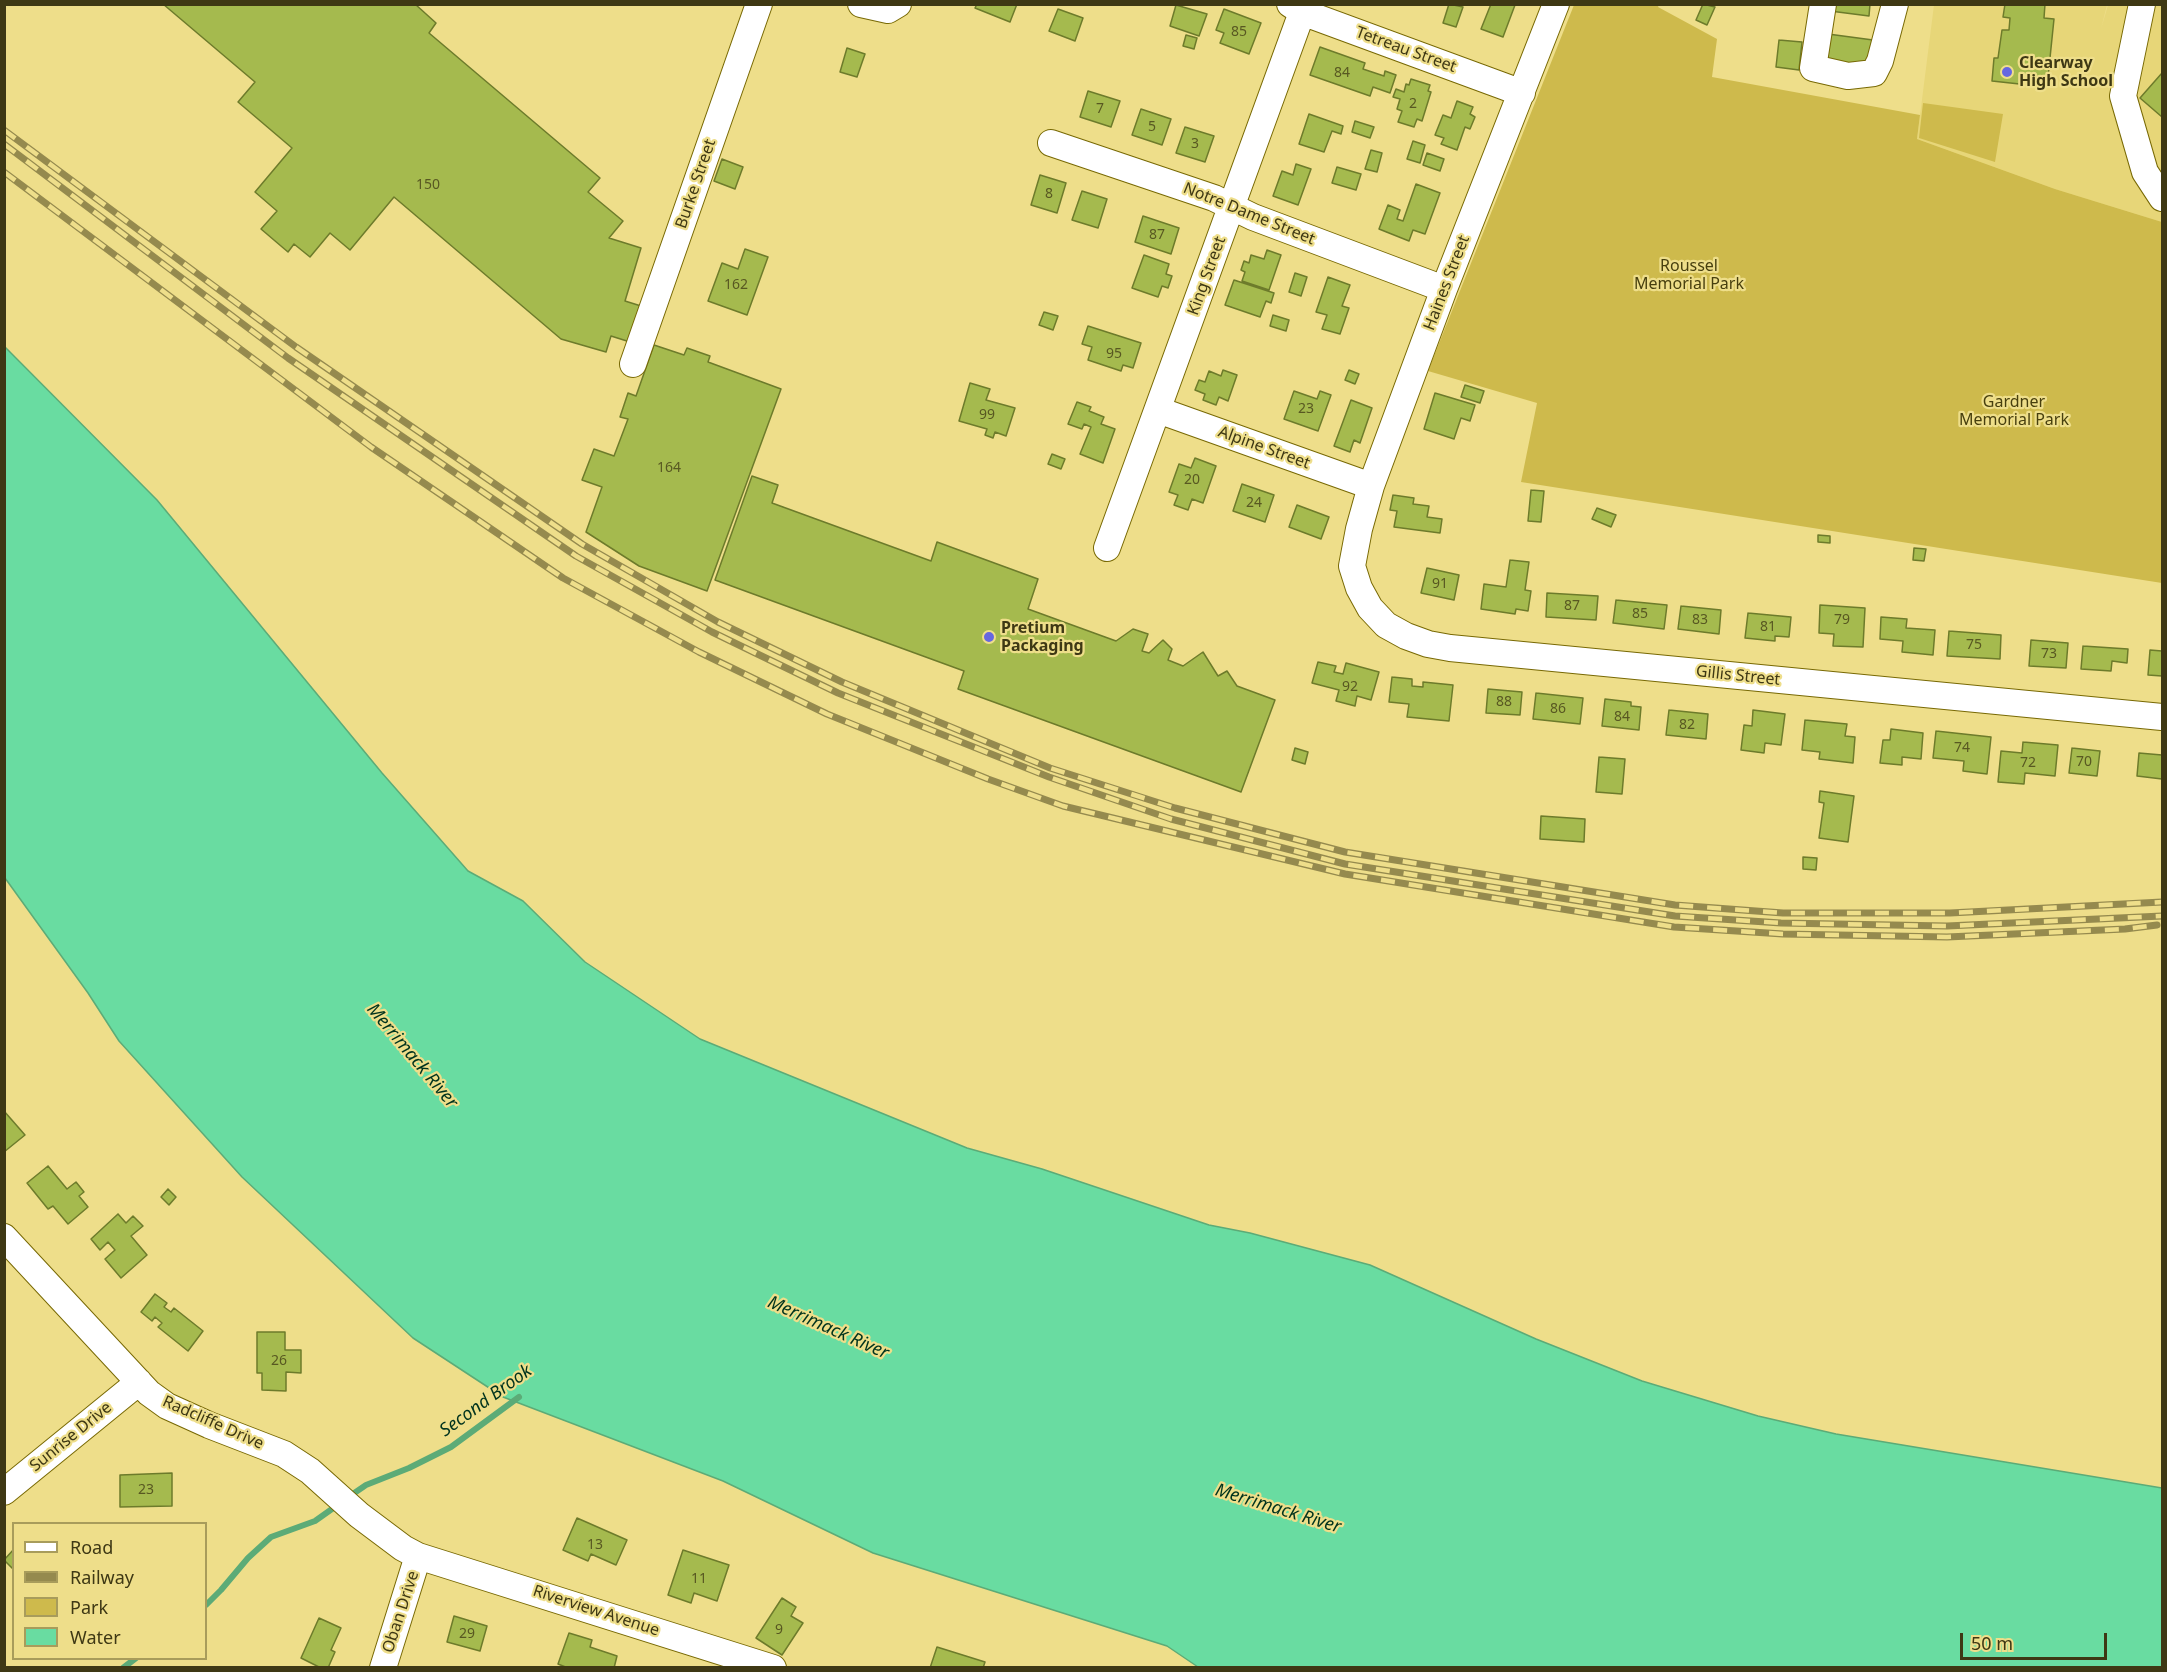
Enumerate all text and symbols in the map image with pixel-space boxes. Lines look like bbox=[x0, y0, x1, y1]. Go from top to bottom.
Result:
street label: Tetreau Street bbox=[1353, 23, 1459, 77]
house number: 85 bbox=[1231, 24, 1247, 40]
place label: Clearway High School bbox=[2019, 53, 2113, 91]
house number: 84 bbox=[1334, 65, 1350, 81]
marker: Clearway High School bbox=[2000, 65, 2014, 79]
house number: 2 bbox=[1409, 96, 1417, 112]
house number: 7 bbox=[1096, 101, 1104, 117]
house number: 5 bbox=[1148, 119, 1156, 135]
house number: 3 bbox=[1191, 136, 1199, 152]
street label: Burke Street bbox=[672, 137, 720, 231]
house number: 150 bbox=[416, 177, 440, 193]
street label: Notre Dame Street bbox=[1180, 179, 1318, 249]
house number: 8 bbox=[1045, 186, 1053, 202]
house number: 87 bbox=[1149, 227, 1165, 243]
street label: Haines Street bbox=[1420, 233, 1474, 333]
street label: King Street bbox=[1184, 234, 1230, 318]
park label: Roussel Memorial Park bbox=[1634, 256, 1744, 294]
house number: 162 bbox=[724, 277, 748, 293]
house number: 95 bbox=[1106, 346, 1122, 362]
park label: Gardner Memorial Park bbox=[1959, 392, 2069, 430]
house number: 23 bbox=[1298, 401, 1314, 417]
house number: 99 bbox=[979, 407, 995, 423]
street label: Alpine Street bbox=[1216, 423, 1312, 473]
house number: 164 bbox=[657, 460, 681, 476]
house number: 20 bbox=[1184, 472, 1200, 488]
house number: 24 bbox=[1246, 495, 1262, 511]
house number: 91 bbox=[1432, 576, 1448, 592]
house number: 87 bbox=[1564, 598, 1580, 614]
house number: 85 bbox=[1632, 606, 1648, 622]
house number: 83 bbox=[1692, 612, 1708, 628]
house number: 79 bbox=[1834, 612, 1850, 628]
place label: Pretium Packaging bbox=[1001, 618, 1084, 656]
house number: 81 bbox=[1760, 619, 1776, 635]
marker: Pretium Packaging bbox=[982, 630, 996, 644]
house number: 75 bbox=[1966, 637, 1982, 653]
house number: 73 bbox=[2041, 646, 2057, 662]
street label: Gillis Street bbox=[1695, 662, 1781, 690]
house number: 92 bbox=[1342, 679, 1358, 695]
house number: 88 bbox=[1496, 694, 1512, 710]
house number: 86 bbox=[1550, 701, 1566, 717]
house number: 84 bbox=[1614, 709, 1630, 725]
house number: 82 bbox=[1679, 717, 1695, 733]
house number: 74 bbox=[1954, 740, 1970, 756]
house number: 70 bbox=[2076, 754, 2092, 770]
house number: 72 bbox=[2020, 755, 2036, 771]
water label: Merrimack River bbox=[362, 999, 462, 1113]
water label: Merrimack River bbox=[764, 1292, 892, 1364]
house number: 26 bbox=[271, 1353, 287, 1369]
water label: Second Brook bbox=[436, 1360, 536, 1442]
street label: Radcliffe Drive bbox=[160, 1392, 266, 1454]
street label: Sunrise Drive bbox=[26, 1398, 116, 1476]
water label: Merrimack River bbox=[1213, 1480, 1343, 1538]
house number: 23 bbox=[138, 1482, 154, 1498]
legend bbox=[12, 1522, 207, 1660]
text: Road bbox=[70, 1535, 113, 1559]
house number: 13 bbox=[587, 1537, 603, 1553]
text: Railway bbox=[70, 1565, 134, 1589]
street label: Oban Drive bbox=[379, 1569, 423, 1655]
house number: 11 bbox=[691, 1571, 707, 1587]
street label: Riverview Avenue bbox=[530, 1582, 662, 1640]
text: Park bbox=[70, 1595, 108, 1619]
scale bar bbox=[1963, 1621, 2110, 1659]
house number: 9 bbox=[775, 1622, 783, 1638]
text: Water bbox=[70, 1625, 121, 1649]
house number: 29 bbox=[459, 1626, 475, 1642]
text: 50 m bbox=[1971, 1631, 2013, 1655]

